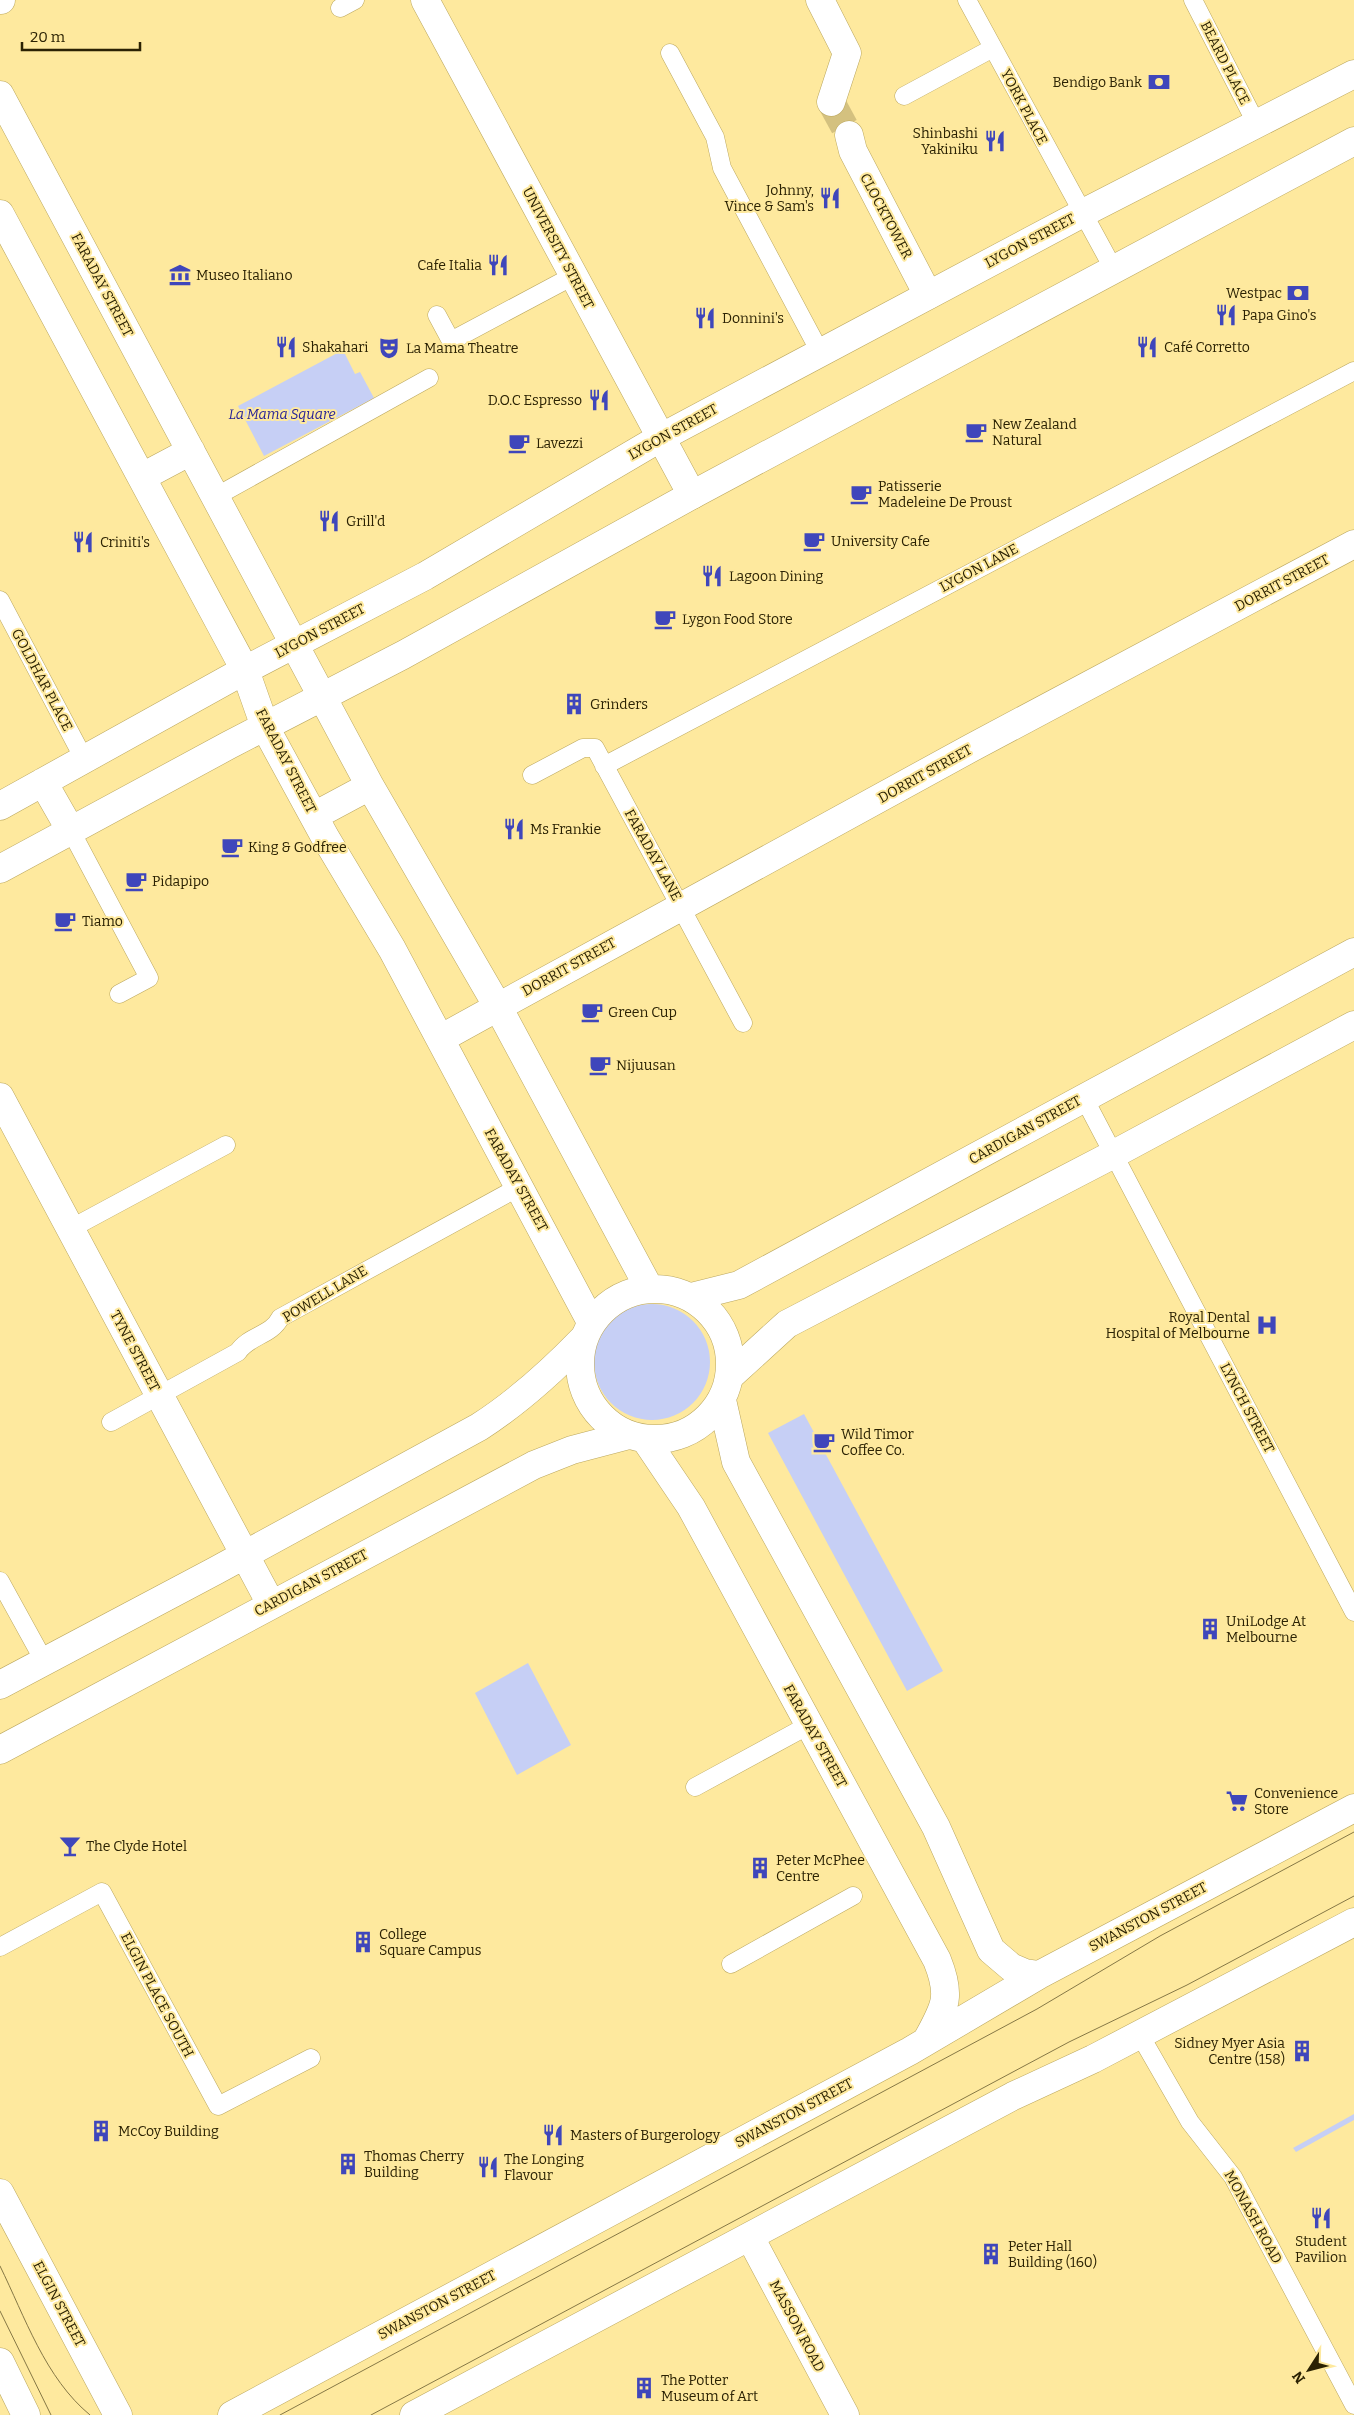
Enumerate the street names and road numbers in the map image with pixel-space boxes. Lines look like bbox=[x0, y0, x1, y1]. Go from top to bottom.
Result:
street label: BEARD PLACE bbox=[1197, 18, 1253, 108]
street label: YORK PLACE bbox=[997, 66, 1051, 148]
street label: CLOCKTOWER bbox=[856, 170, 916, 262]
street label: UNIVERSITY STREET bbox=[519, 184, 597, 312]
street label: LYGON STREET bbox=[982, 210, 1078, 272]
street label: FARADAY STREET bbox=[67, 230, 137, 340]
street label: LYGON STREET bbox=[625, 400, 721, 464]
street label: LYGON LANE bbox=[937, 540, 1021, 596]
street label: DORRIT STREET bbox=[1232, 551, 1332, 615]
street label: LYGON STREET bbox=[272, 600, 368, 662]
street label: GOLDHAR PLACE bbox=[8, 626, 76, 734]
street label: FARADAY STREET bbox=[252, 706, 320, 816]
street label: DORRIT STREET bbox=[875, 741, 975, 807]
street label: FARADAY LANE bbox=[621, 806, 685, 904]
street label: DORRIT STREET bbox=[519, 934, 619, 1000]
street label: CARDIGAN STREET bbox=[966, 1092, 1084, 1168]
street label: FARADAY STREET bbox=[481, 1125, 551, 1235]
street label: POWELL LANE bbox=[280, 1262, 370, 1326]
street label: TYNE STREET bbox=[107, 1308, 163, 1394]
street label: LYNCH STREET bbox=[1216, 1360, 1278, 1456]
street label: CARDIGAN STREET bbox=[251, 1546, 371, 1620]
street label: FARADAY STREET bbox=[780, 1681, 850, 1791]
street label: SWANSTON STREET bbox=[1086, 1879, 1210, 1955]
street label: ELGIN PLACE SOUTH bbox=[117, 1930, 197, 2060]
street label: SWANSTON STREET bbox=[732, 2075, 856, 2151]
street label: MONASH ROAD bbox=[1220, 2167, 1286, 2267]
street label: ELGIN STREET bbox=[29, 2258, 89, 2350]
street label: SWANSTON STREET bbox=[375, 2267, 499, 2343]
street label: MASSON ROAD bbox=[766, 2277, 828, 2375]

